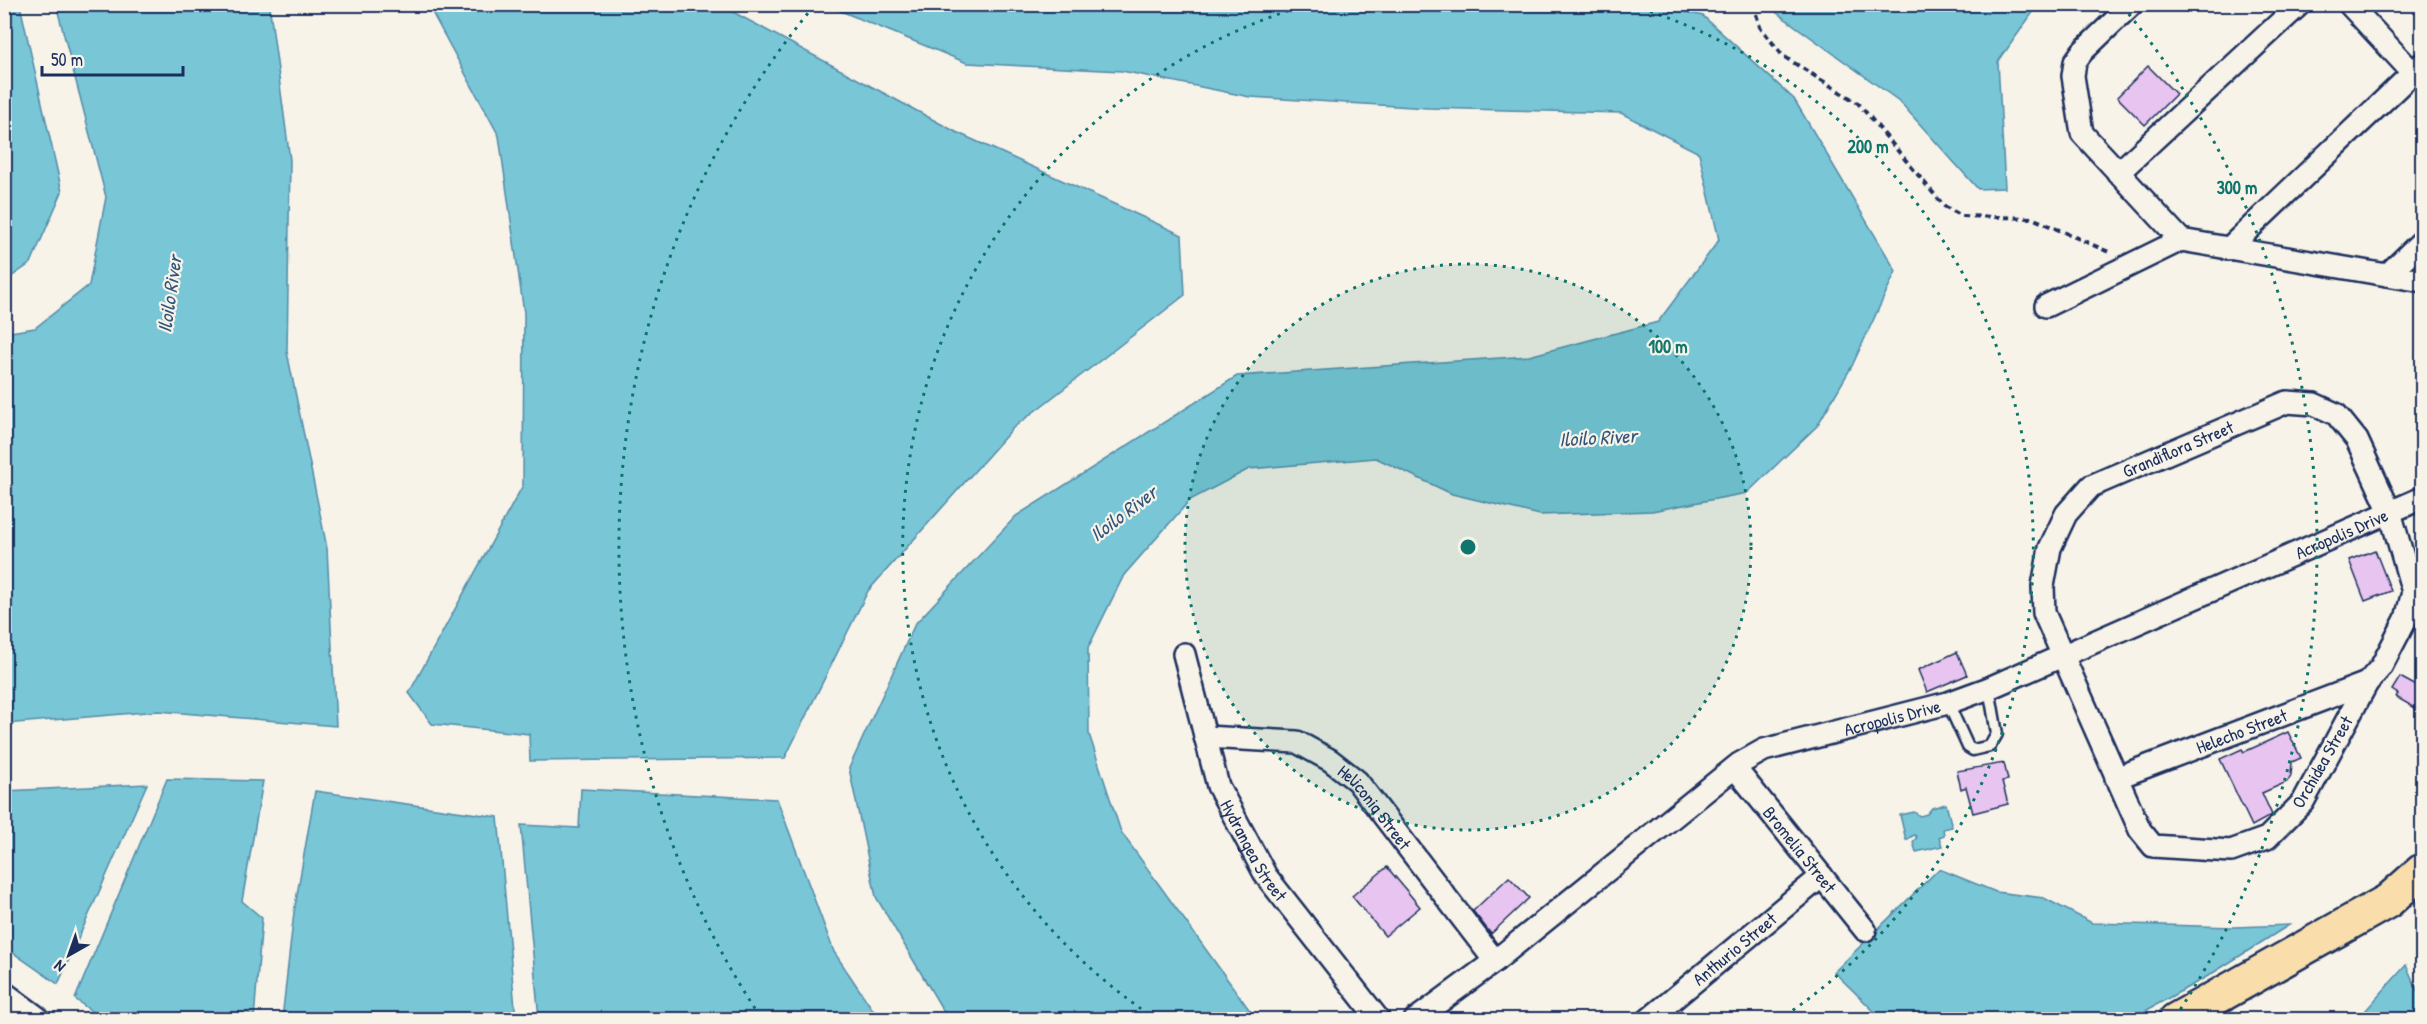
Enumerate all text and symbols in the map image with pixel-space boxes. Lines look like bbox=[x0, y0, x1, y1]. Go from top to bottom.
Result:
scale bar bbox=[42, 39, 183, 77]
text: 50 m bbox=[51, 47, 83, 72]
text: 200 m bbox=[1848, 134, 1888, 159]
text: 300 m bbox=[2217, 175, 2257, 200]
water label: Iloilo River bbox=[150, 251, 188, 334]
text: 100 m bbox=[1648, 334, 1688, 359]
street label: Grandiflora Street bbox=[2119, 414, 2238, 484]
water label: Iloilo River bbox=[1558, 421, 1640, 453]
water label: Iloilo River bbox=[1084, 477, 1164, 547]
street label: Acropolis Drive bbox=[2291, 502, 2392, 565]
centre of rings bbox=[1458, 537, 1478, 557]
street label: Acropolis Drive bbox=[1841, 693, 1943, 742]
street label: Helecho Street bbox=[2192, 702, 2291, 759]
street label: Orchidea Street bbox=[2285, 711, 2359, 813]
street label: Heliconia Street bbox=[1333, 758, 1418, 855]
street label: Hydrangea Street bbox=[1215, 795, 1294, 907]
street label: Bromelia Street bbox=[1758, 800, 1843, 898]
street label: Anthurio Street bbox=[1687, 906, 1782, 991]
north arrow bbox=[39, 925, 99, 985]
text: N bbox=[49, 955, 70, 978]

